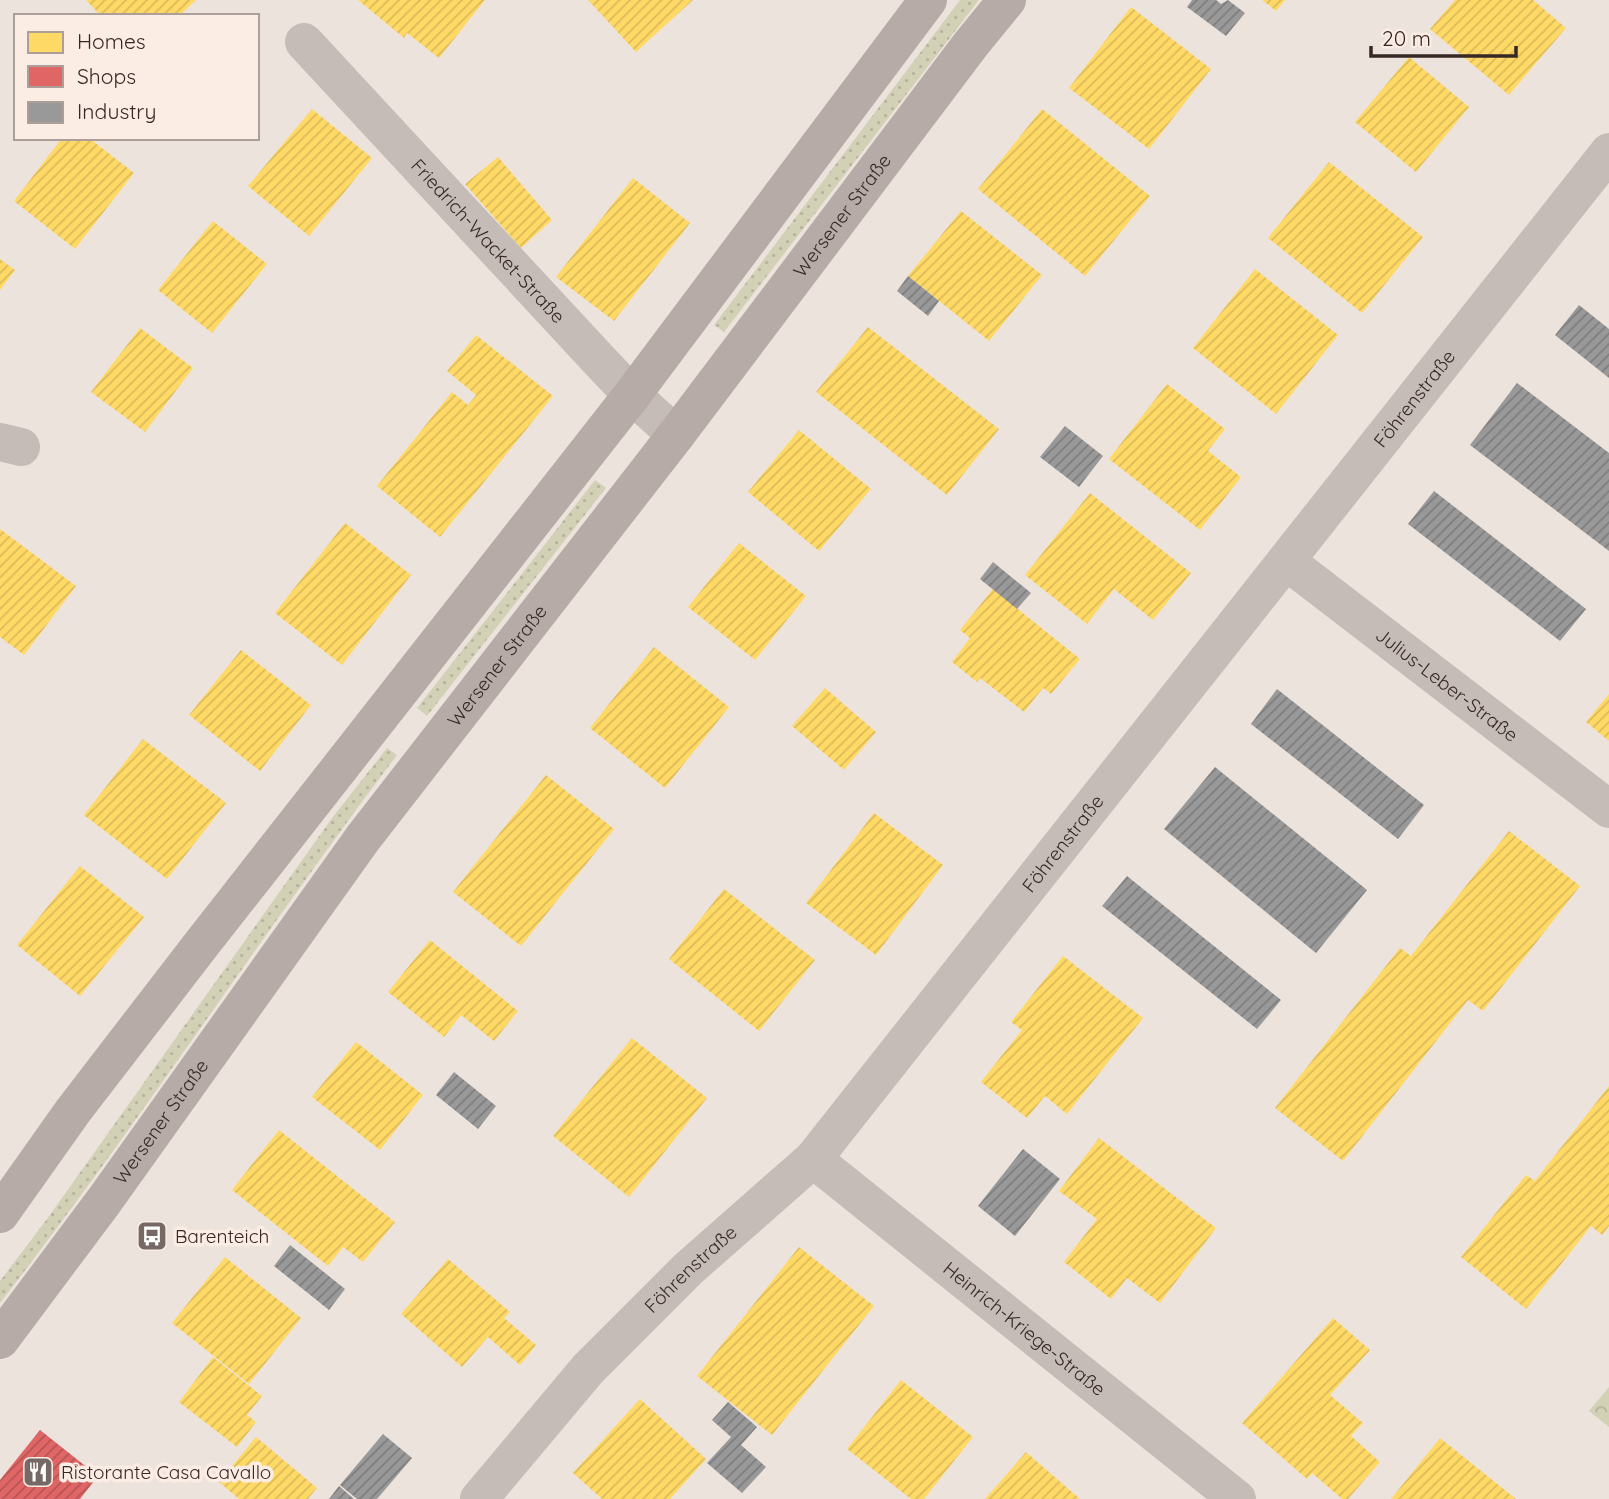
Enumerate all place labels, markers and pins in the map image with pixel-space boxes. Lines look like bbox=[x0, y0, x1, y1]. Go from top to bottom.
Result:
bus stop icon: Barenteich bbox=[135, 1219, 169, 1253]
place label: Barenteich bbox=[175, 1224, 269, 1248]
restaurant icon: Ristorante Casa Cavallo bbox=[21, 1455, 55, 1489]
place label: Ristorante Casa Cavallo bbox=[61, 1460, 271, 1484]

